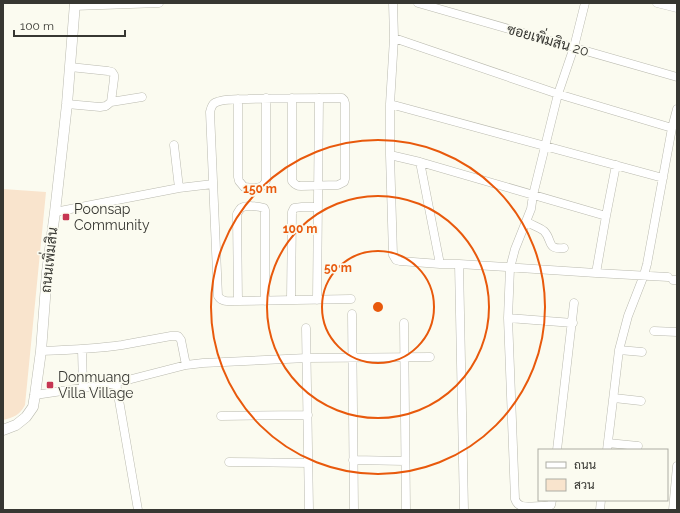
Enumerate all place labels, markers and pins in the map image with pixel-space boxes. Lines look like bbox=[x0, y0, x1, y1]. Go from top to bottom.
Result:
place label: Poonsap Community bbox=[74, 201, 150, 233]
marker: Poonsap Community bbox=[61, 212, 71, 222]
centre of rings bbox=[371, 300, 385, 314]
place label: Donmuang Villa Village bbox=[58, 369, 134, 401]
marker: Donmuang Villa Village bbox=[45, 380, 55, 390]

